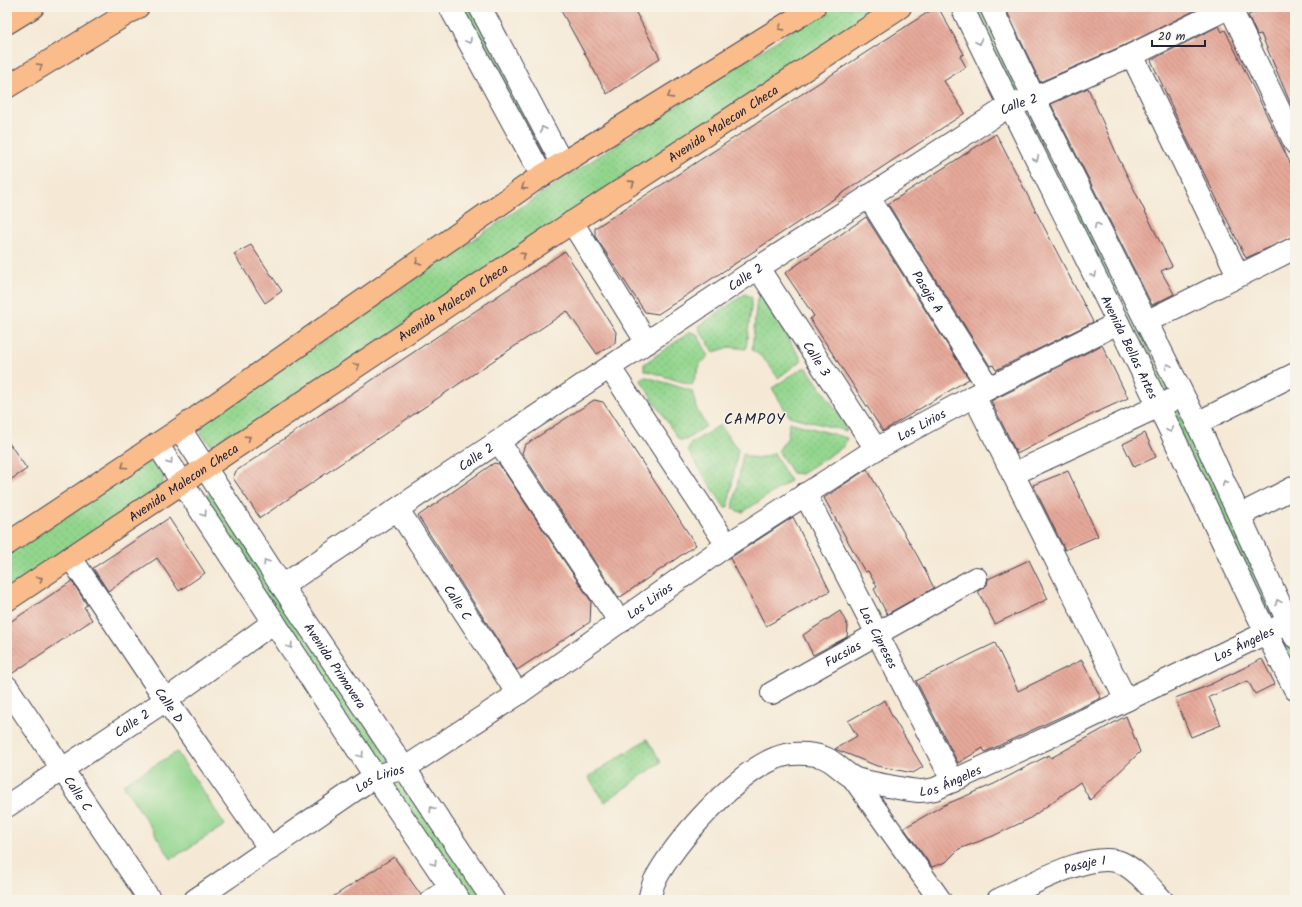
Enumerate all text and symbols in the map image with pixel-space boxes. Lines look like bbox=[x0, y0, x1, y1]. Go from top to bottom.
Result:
scale bar bbox=[1152, 22, 1205, 48]
one-way arrow bbox=[778, 23, 785, 30]
text: 20 m bbox=[1158, 27, 1186, 46]
one-way arrow bbox=[464, 37, 471, 44]
one-way arrow bbox=[974, 38, 982, 46]
one-way arrow bbox=[36, 64, 43, 71]
street label: Avenida Malecon Checa bbox=[664, 80, 783, 169]
street label: Calle 2 bbox=[996, 89, 1041, 121]
one-way arrow bbox=[667, 91, 674, 99]
one-way arrow bbox=[540, 126, 548, 134]
one-way arrow bbox=[1031, 155, 1039, 162]
one-way arrow bbox=[628, 180, 635, 188]
one-way arrow bbox=[522, 182, 529, 189]
one-way arrow bbox=[1095, 222, 1102, 229]
one-way arrow bbox=[519, 252, 526, 260]
one-way arrow bbox=[415, 257, 422, 265]
street label: Calle 2 bbox=[724, 258, 768, 297]
street label: Avenida Malecon Checa bbox=[394, 259, 513, 348]
street label: Pasaje A bbox=[906, 267, 948, 318]
one-way arrow bbox=[1089, 271, 1097, 279]
street label: Avenida Bellas Artes bbox=[1094, 292, 1163, 403]
street label: Calle 3 bbox=[796, 337, 835, 381]
one-way arrow bbox=[353, 363, 360, 370]
one-way arrow bbox=[1165, 363, 1173, 370]
street label: Los Lirios bbox=[894, 404, 951, 448]
district label: CAMPOY bbox=[724, 408, 786, 432]
one-way arrow bbox=[1165, 425, 1173, 433]
one-way arrow bbox=[244, 435, 251, 442]
street label: Calle 2 bbox=[455, 438, 499, 477]
street label: Avenida Malecon Checa bbox=[125, 439, 244, 528]
one-way arrow bbox=[165, 458, 172, 465]
one-way arrow bbox=[121, 461, 128, 469]
one-way arrow bbox=[1222, 480, 1230, 487]
one-way arrow bbox=[199, 510, 207, 517]
one-way arrow bbox=[264, 559, 271, 566]
one-way arrow bbox=[36, 576, 43, 583]
street label: Los Lirios bbox=[623, 577, 678, 625]
street label: Calle C bbox=[437, 581, 476, 625]
one-way arrow bbox=[1275, 598, 1283, 606]
street label: Los Cipreses bbox=[853, 603, 903, 673]
street label: Avenida Primavera bbox=[298, 619, 371, 714]
street label: Los Ángeles bbox=[1210, 621, 1279, 669]
street label: Fucsias bbox=[821, 636, 866, 673]
one-way arrow bbox=[285, 642, 293, 649]
street label: Calle D bbox=[148, 684, 188, 728]
street label: Calle 2 bbox=[111, 705, 155, 744]
one-way arrow bbox=[356, 751, 364, 758]
street label: Los Lirios bbox=[351, 759, 407, 799]
street label: Los Ángeles bbox=[919, 760, 986, 803]
street label: Calle C bbox=[57, 772, 97, 816]
one-way arrow bbox=[430, 807, 437, 814]
street label: Pasaje 1 bbox=[1061, 851, 1106, 881]
one-way arrow bbox=[429, 859, 437, 866]

